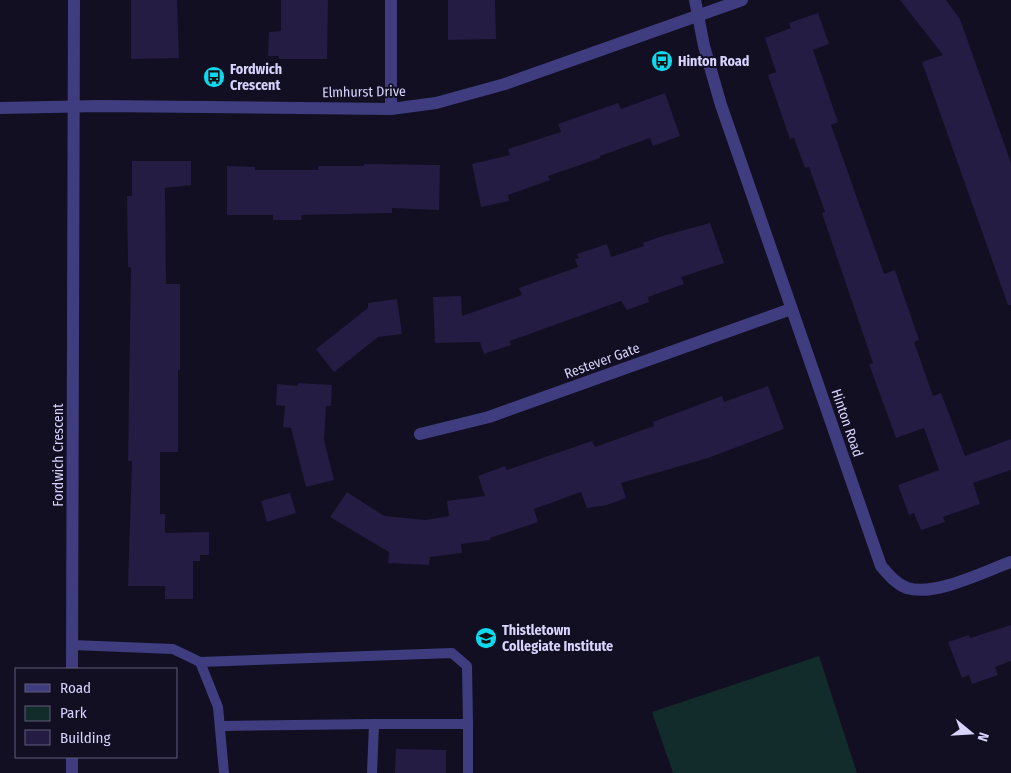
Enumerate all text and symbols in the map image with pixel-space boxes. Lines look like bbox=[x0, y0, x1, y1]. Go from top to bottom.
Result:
bus stop icon: Hinton Road bbox=[650, 49, 674, 73]
place label: Hinton Road bbox=[678, 53, 749, 70]
place label: Fordwich Crescent bbox=[230, 61, 282, 94]
bus stop icon: Fordwich Crescent bbox=[202, 65, 226, 89]
street label: Elmhurst Drive bbox=[322, 83, 406, 101]
street label: Restever Gate bbox=[562, 339, 642, 382]
street label: Hinton Road bbox=[827, 387, 867, 459]
street label: Fordwich Crescent bbox=[50, 403, 67, 507]
place label: Thistletown Collegiate Institute bbox=[502, 622, 613, 655]
school or university icon: Thistletown Collegiate Institute bbox=[474, 626, 498, 650]
legend bbox=[15, 668, 178, 758]
text: Road bbox=[60, 679, 91, 697]
text: Park bbox=[60, 704, 87, 722]
north arrow bbox=[946, 708, 996, 758]
text: Building bbox=[60, 729, 111, 747]
text: N bbox=[974, 730, 992, 743]

